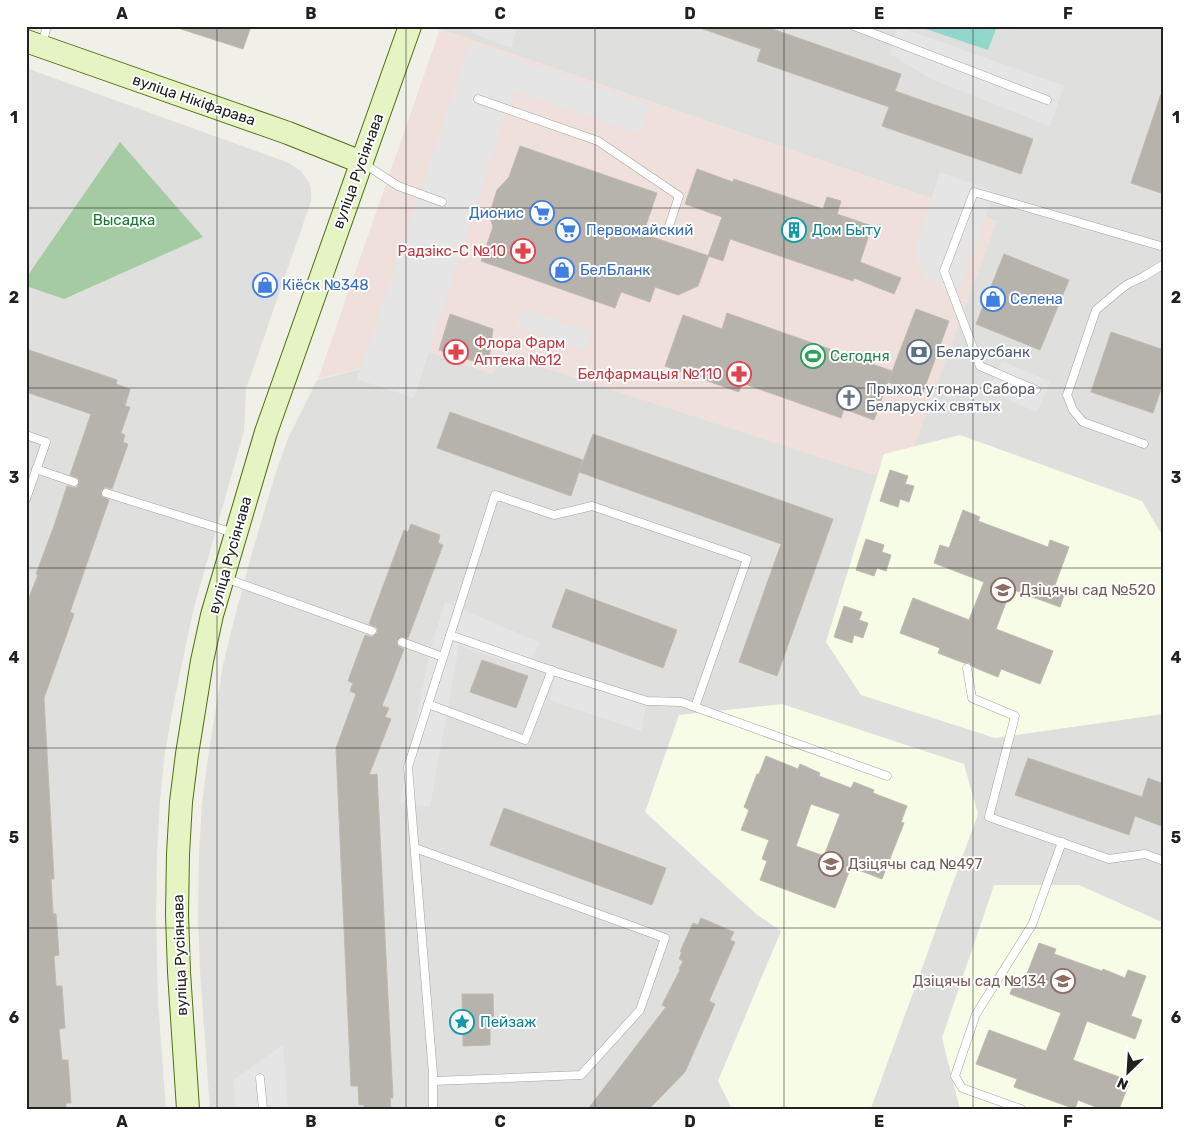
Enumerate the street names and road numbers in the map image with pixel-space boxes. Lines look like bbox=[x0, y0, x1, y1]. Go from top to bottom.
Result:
street label: вуліца Нікіфарава bbox=[130, 71, 258, 129]
street label: вуліца Русіянава bbox=[329, 111, 387, 231]
street label: вуліца Русіянава bbox=[205, 494, 255, 616]
street label: вуліца Русіянава bbox=[169, 894, 191, 1016]

